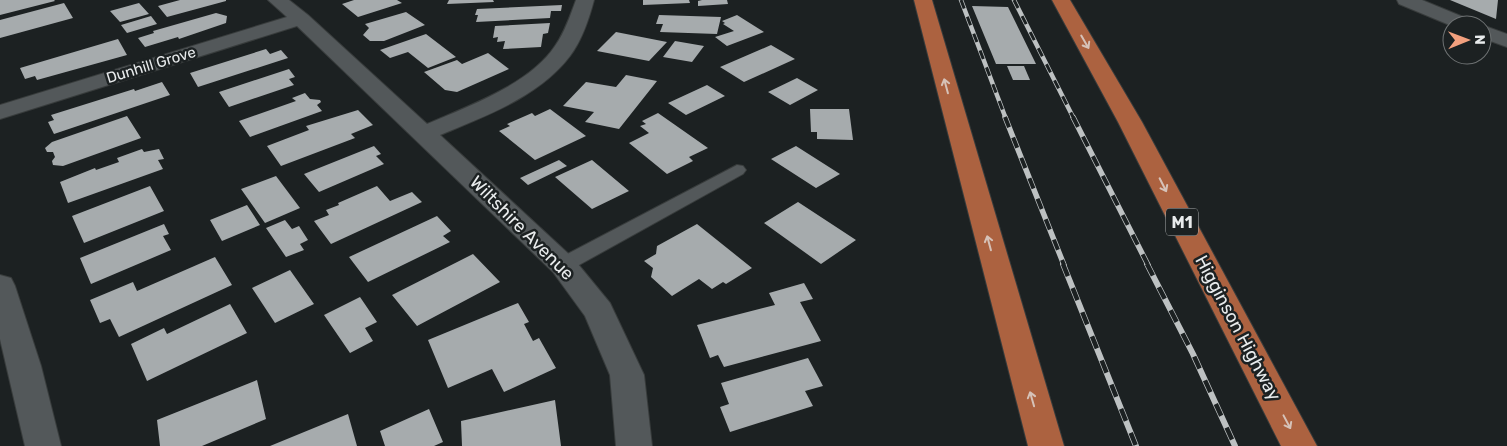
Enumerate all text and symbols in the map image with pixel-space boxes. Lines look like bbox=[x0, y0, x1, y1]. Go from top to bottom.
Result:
north arrow bbox=[1442, 15, 1492, 65]
one-way arrow bbox=[1080, 35, 1090, 50]
text: N bbox=[1471, 35, 1488, 45]
street label: Dunhill Grove bbox=[104, 43, 198, 87]
one-way arrow bbox=[941, 78, 950, 94]
street label: Wiltshire Avenue bbox=[465, 171, 579, 285]
one-way arrow bbox=[1159, 177, 1168, 192]
road number: M1 bbox=[1166, 208, 1198, 236]
one-way arrow bbox=[983, 235, 993, 251]
street label: Higginson Highway bbox=[1190, 252, 1286, 404]
one-way arrow bbox=[1027, 391, 1037, 407]
one-way arrow bbox=[1283, 414, 1292, 429]

